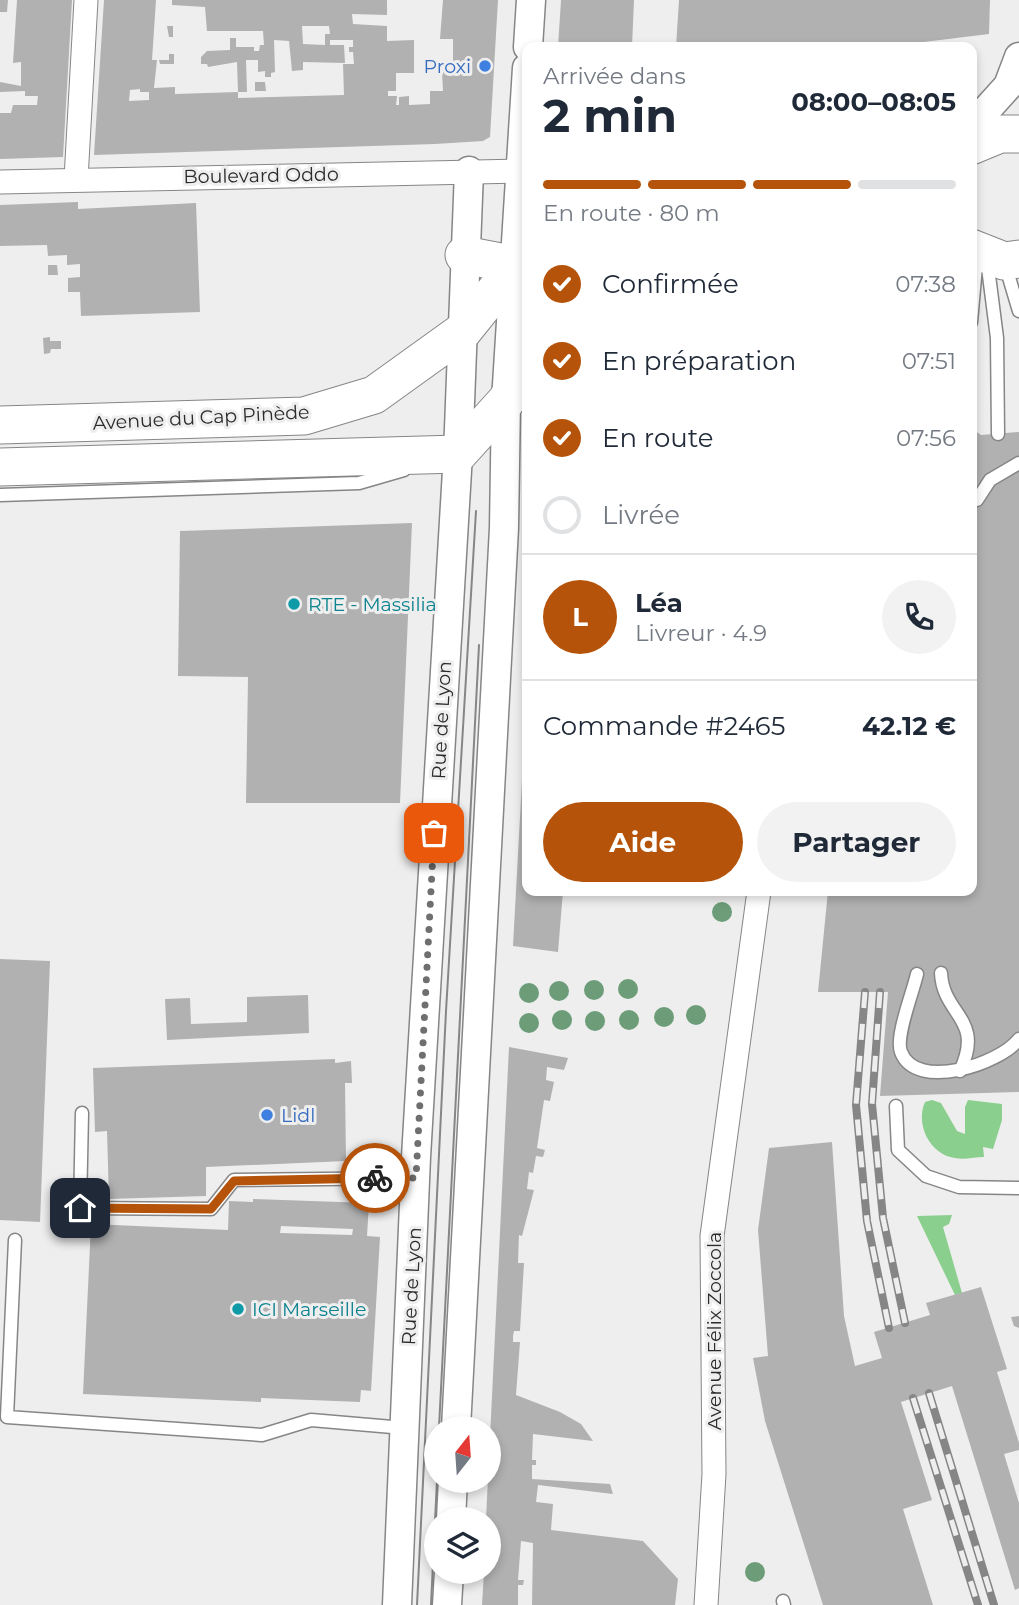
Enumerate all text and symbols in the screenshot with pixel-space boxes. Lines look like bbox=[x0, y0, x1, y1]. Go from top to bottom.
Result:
place label: Proxi bbox=[424, 55, 471, 78]
marker: Proxi bbox=[477, 58, 493, 74]
text: Arrivée dans bbox=[543, 62, 686, 90]
text: 08:00–08:05 bbox=[791, 86, 956, 118]
text: 2 min bbox=[543, 87, 677, 144]
street label: Boulevard Oddo bbox=[183, 163, 339, 188]
text: En route · 80 m bbox=[543, 199, 720, 227]
icon: check bbox=[543, 265, 581, 303]
text: Confirmée bbox=[602, 268, 739, 300]
text: 07:38 bbox=[895, 270, 956, 298]
icon: check bbox=[543, 342, 581, 380]
text: En préparation bbox=[602, 345, 796, 377]
text: 07:51 bbox=[902, 347, 956, 375]
street label: Avenue du Cap Pinède bbox=[92, 400, 310, 435]
icon: check bbox=[543, 419, 581, 457]
text: En route bbox=[602, 422, 713, 454]
text: 07:56 bbox=[896, 424, 956, 452]
text: Livrée bbox=[602, 499, 680, 531]
button: phone bbox=[882, 580, 956, 654]
text: Léa bbox=[635, 587, 683, 619]
place label: RTE - Massilia bbox=[308, 593, 437, 616]
marker: RTE - Massilia bbox=[286, 596, 302, 612]
text: L bbox=[572, 601, 588, 633]
text: Livreur · 4.9 bbox=[635, 619, 767, 647]
street label: Rue de Lyon bbox=[427, 660, 456, 780]
text: Commande #2465 bbox=[543, 710, 785, 742]
text: 42.12 € bbox=[862, 710, 956, 742]
button: Aide bbox=[543, 802, 743, 882]
button: Partager bbox=[757, 802, 956, 882]
pin bbox=[404, 803, 464, 863]
icon: bag bbox=[415, 814, 453, 852]
place label: Lidl bbox=[281, 1104, 315, 1127]
marker: Lidl bbox=[259, 1107, 275, 1123]
courier bbox=[340, 1143, 410, 1213]
icon: bike bbox=[356, 1159, 394, 1197]
pin bbox=[50, 1178, 110, 1238]
icon: home bbox=[61, 1189, 99, 1227]
street label: Rue de Lyon bbox=[397, 1226, 426, 1346]
street label: Avenue Félix Zoccola bbox=[703, 1232, 726, 1430]
place label: ICI Marseille bbox=[252, 1298, 366, 1321]
marker: ICI Marseille bbox=[230, 1301, 246, 1317]
north arrow bbox=[424, 1416, 500, 1493]
map controls bbox=[424, 1416, 501, 1584]
button: layers bbox=[424, 1507, 501, 1584]

